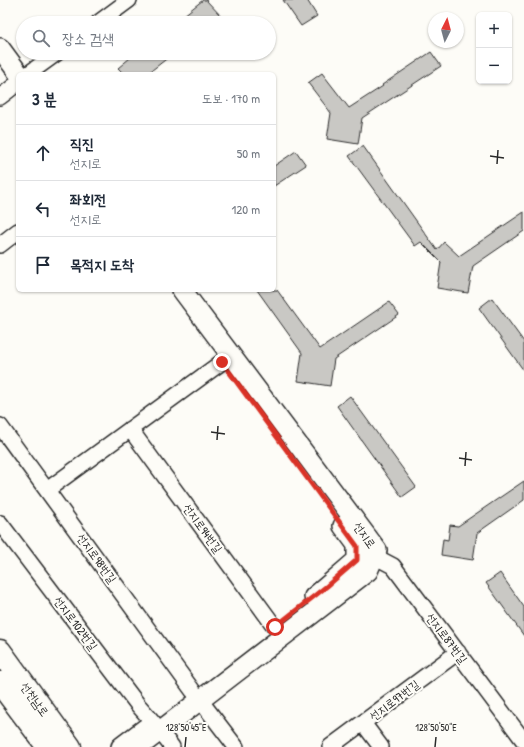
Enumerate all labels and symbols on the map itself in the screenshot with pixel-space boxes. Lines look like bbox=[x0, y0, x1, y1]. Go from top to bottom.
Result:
north arrow bbox=[428, 12, 464, 48]
route end bbox=[213, 353, 231, 371]
street label: 선지로94번길 bbox=[179, 500, 227, 556]
street label: 선지로 bbox=[350, 518, 380, 552]
street label: 선지로98번길 bbox=[73, 530, 121, 587]
street label: 선지로102번길 bbox=[50, 592, 102, 654]
street label: 선지로87번길 bbox=[422, 609, 472, 667]
route start bbox=[266, 618, 284, 636]
street label: 선지로97번길 bbox=[365, 675, 423, 724]
street label: 선천남로 bbox=[17, 678, 53, 720]
text: 128°50'45"E bbox=[166, 721, 207, 734]
text: 128°50'50"E bbox=[415, 721, 457, 734]

